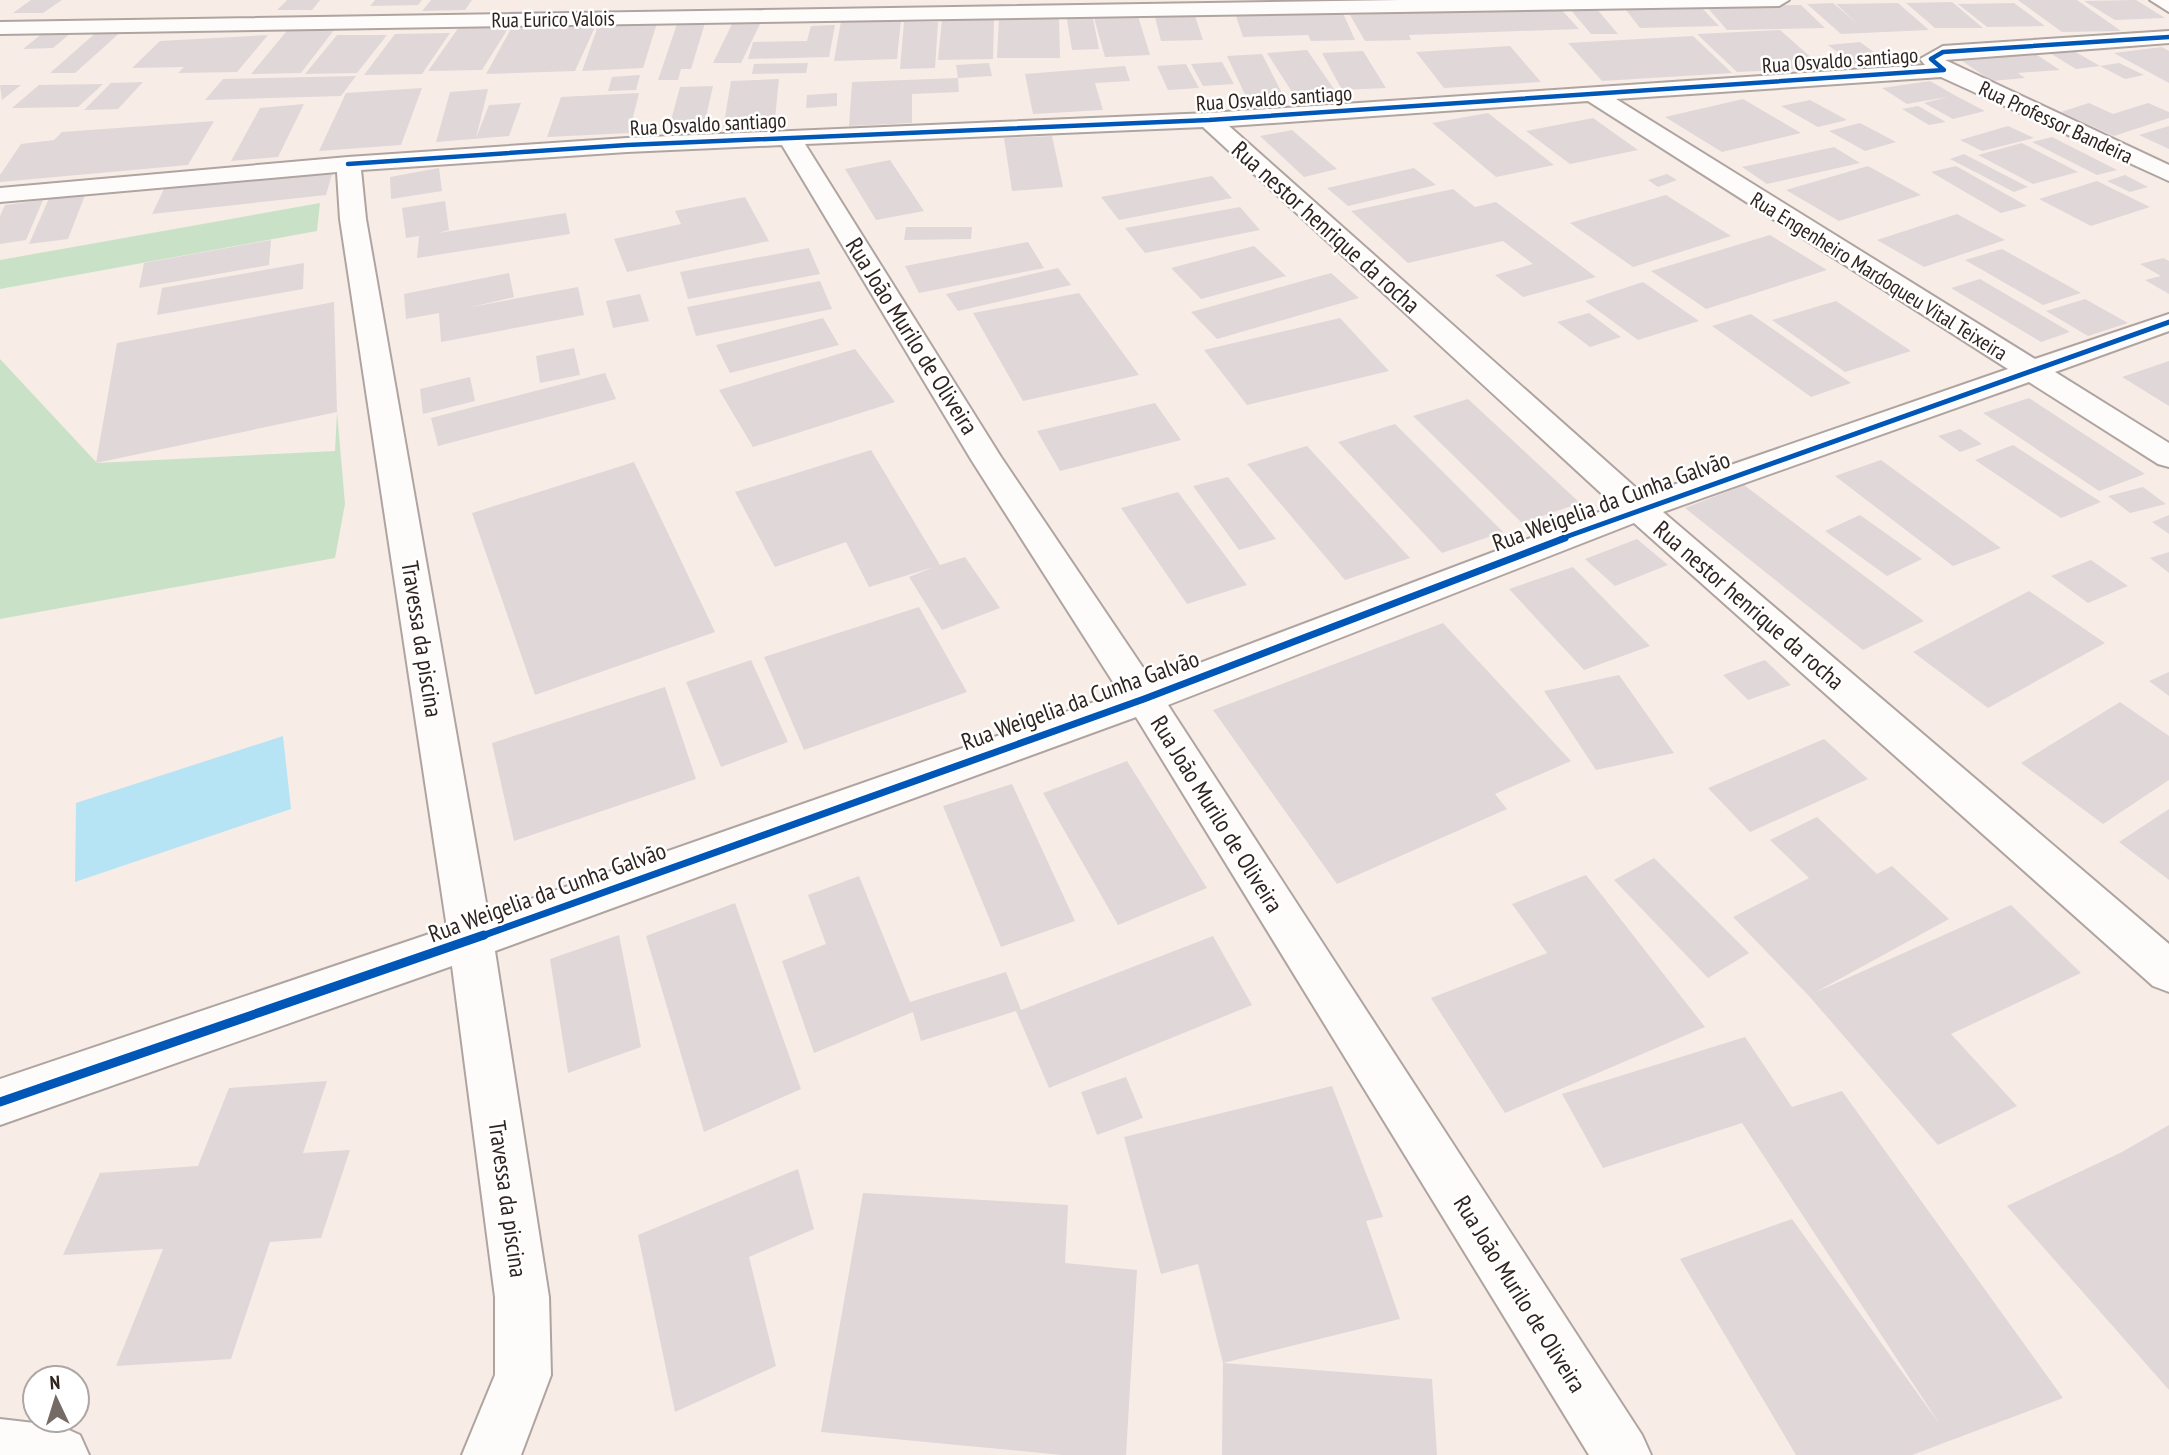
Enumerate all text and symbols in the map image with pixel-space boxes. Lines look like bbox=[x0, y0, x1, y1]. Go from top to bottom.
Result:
street label: Rua Eurico Valois bbox=[491, 4, 615, 34]
street label: Rua Osvaldo santiago bbox=[1761, 41, 1919, 79]
street label: Rua Professor Bandeira bbox=[1975, 74, 2137, 170]
street label: Rua Osvaldo santiago bbox=[1195, 79, 1353, 117]
street label: Rua Osvaldo santiago bbox=[629, 106, 787, 142]
street label: Rua nestor henrique da rocha bbox=[1225, 134, 1427, 320]
street label: Rua Engenheiro Mardoqueu Vital Teixeira bbox=[1746, 186, 2012, 366]
street label: Rua João Murilo de Oliveira bbox=[839, 232, 985, 440]
street label: Rua Weigelia da Cunha Galvão bbox=[1488, 444, 1734, 558]
street label: Rua nestor henrique da rocha bbox=[1647, 514, 1851, 696]
street label: Travessa da piscina bbox=[394, 559, 450, 719]
street label: Rua Weigelia da Cunha Galvão bbox=[957, 643, 1203, 757]
street label: Rua João Murilo de Oliveira bbox=[1144, 710, 1290, 918]
street label: Rua Weigelia da Cunha Galvão bbox=[424, 835, 670, 949]
street label: Travessa da piscina bbox=[482, 1119, 534, 1279]
street label: Rua João Murilo de Oliveira bbox=[1447, 1190, 1593, 1398]
north arrow bbox=[21, 1364, 91, 1434]
text: N bbox=[49, 1370, 61, 1394]

